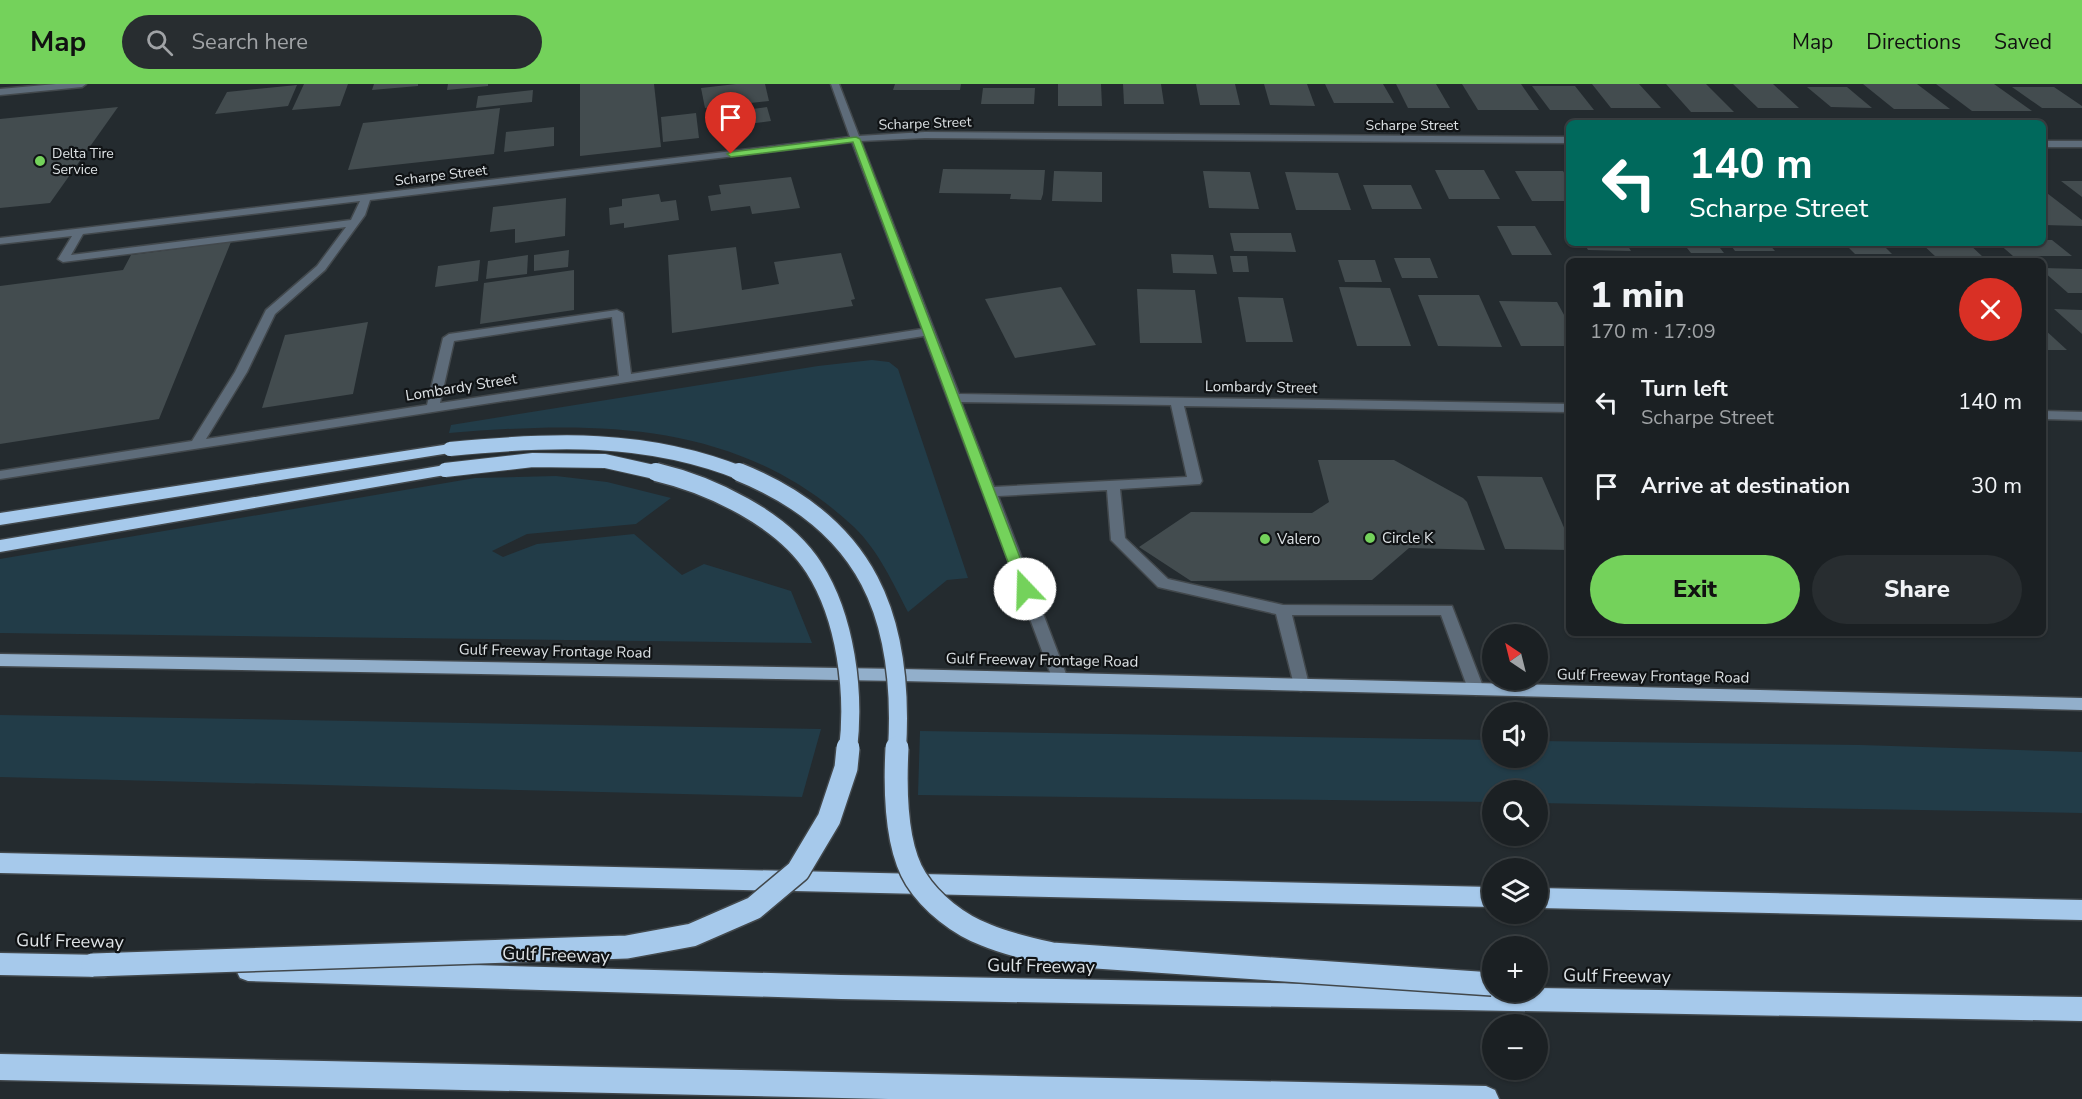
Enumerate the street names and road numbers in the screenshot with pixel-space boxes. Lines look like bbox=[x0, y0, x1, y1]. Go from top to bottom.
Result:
street label: Scharpe Street bbox=[878, 112, 972, 135]
street label: Scharpe Street bbox=[1366, 116, 1459, 135]
street label: Scharpe Street bbox=[394, 160, 488, 191]
street label: Lombardy Street bbox=[404, 368, 519, 406]
street label: Lombardy Street bbox=[1205, 376, 1318, 398]
street label: Gulf Freeway Frontage Road bbox=[459, 639, 651, 663]
street label: Gulf Freeway Frontage Road bbox=[946, 648, 1138, 672]
street label: Gulf Freeway Frontage Road bbox=[1557, 664, 1749, 688]
street label: Gulf Freeway bbox=[16, 928, 125, 954]
street label: Gulf Freeway bbox=[502, 941, 611, 969]
street label: Gulf Freeway bbox=[987, 953, 1096, 979]
street label: Gulf Freeway bbox=[1563, 963, 1672, 989]

